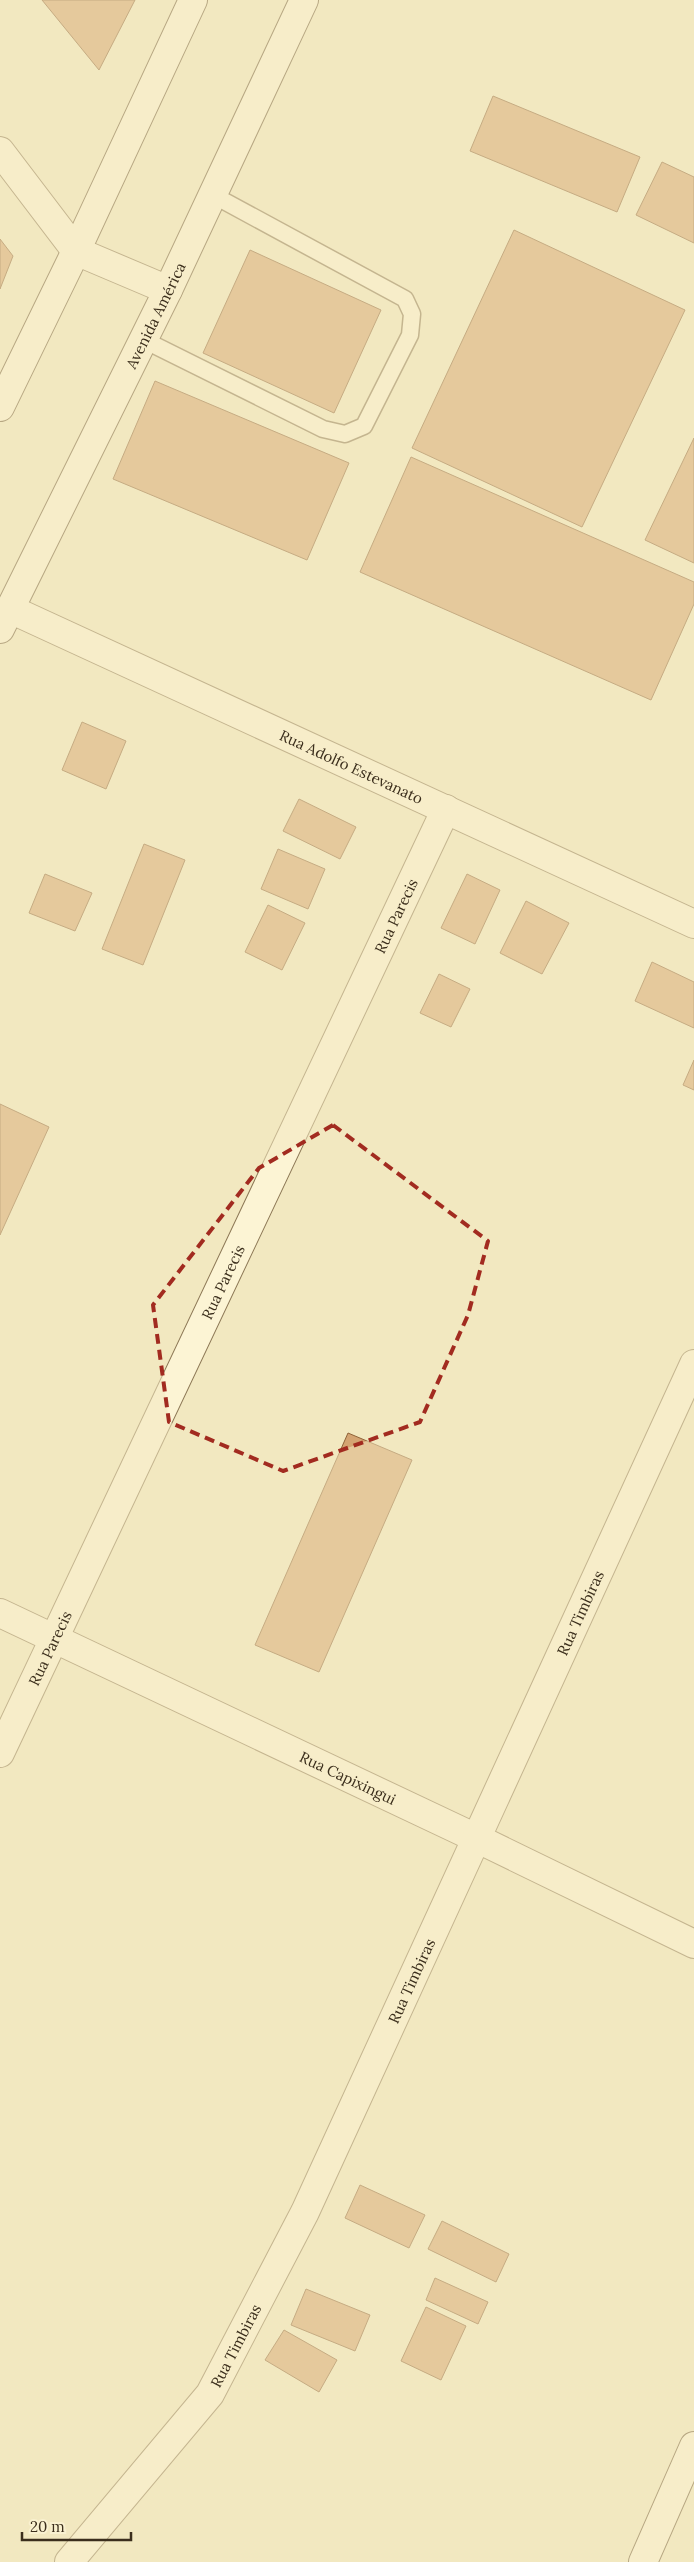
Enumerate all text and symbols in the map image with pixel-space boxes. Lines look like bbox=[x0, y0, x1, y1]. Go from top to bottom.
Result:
street label: Avenida América bbox=[121, 259, 189, 373]
street label: Rua Adolfo Estevanato bbox=[277, 725, 426, 808]
street label: Rua Parecis bbox=[370, 875, 421, 956]
street label: Rua Parecis bbox=[197, 1241, 248, 1322]
street label: Rua Timbiras bbox=[552, 1567, 608, 1658]
street label: Rua Parecis bbox=[24, 1608, 75, 1689]
street label: Rua Capixingui bbox=[297, 1747, 399, 1808]
street label: Rua Timbiras bbox=[383, 1935, 439, 2026]
street label: Rua Timbiras bbox=[206, 2301, 265, 2390]
scale bar bbox=[22, 2510, 131, 2542]
text: 20 m bbox=[30, 2517, 65, 2536]

